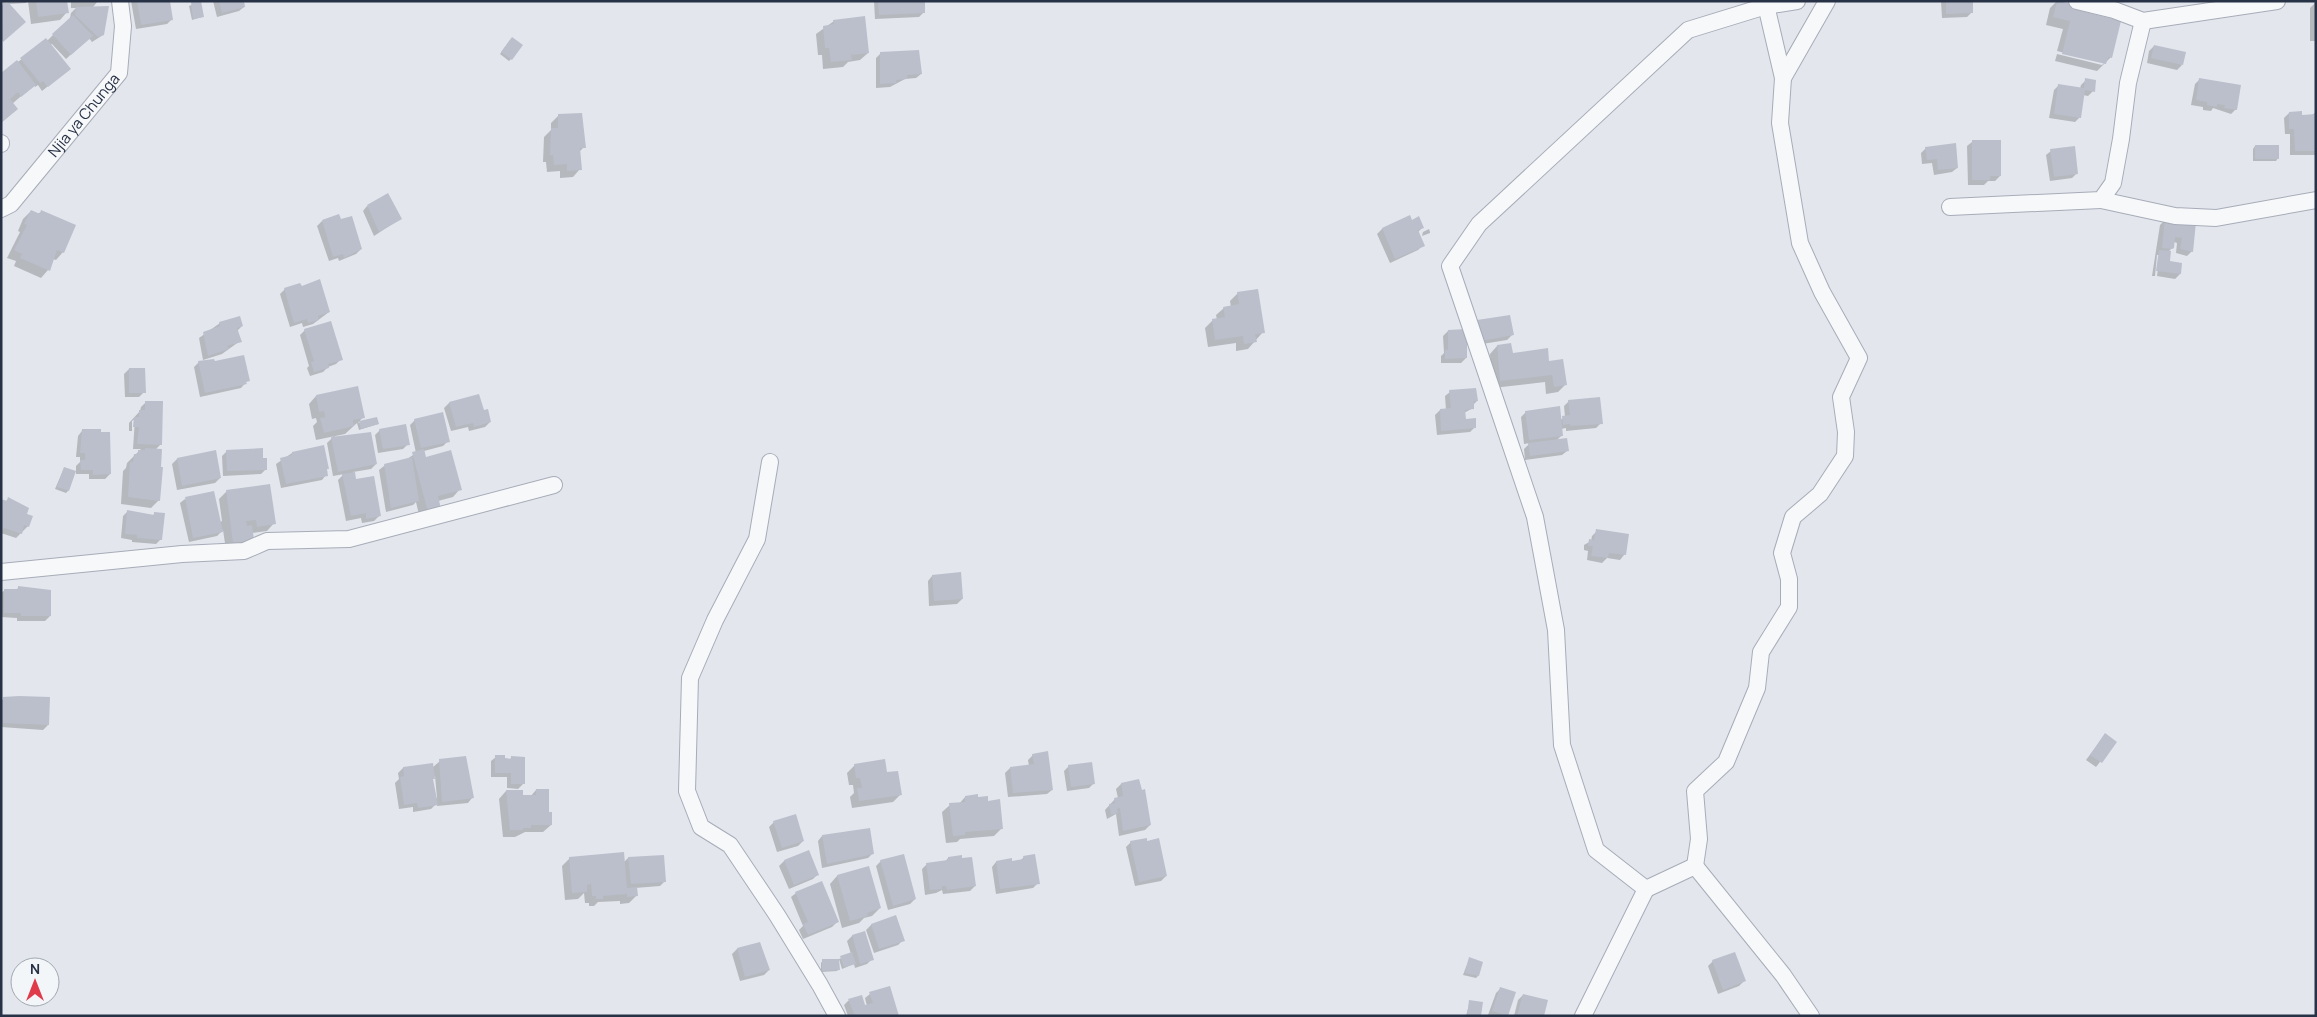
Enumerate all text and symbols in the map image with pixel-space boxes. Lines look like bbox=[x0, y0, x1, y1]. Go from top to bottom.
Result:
street label: Njia ya Chunga bbox=[43, 69, 124, 161]
north arrow bbox=[10, 957, 60, 1007]
text: N bbox=[30, 959, 40, 978]

